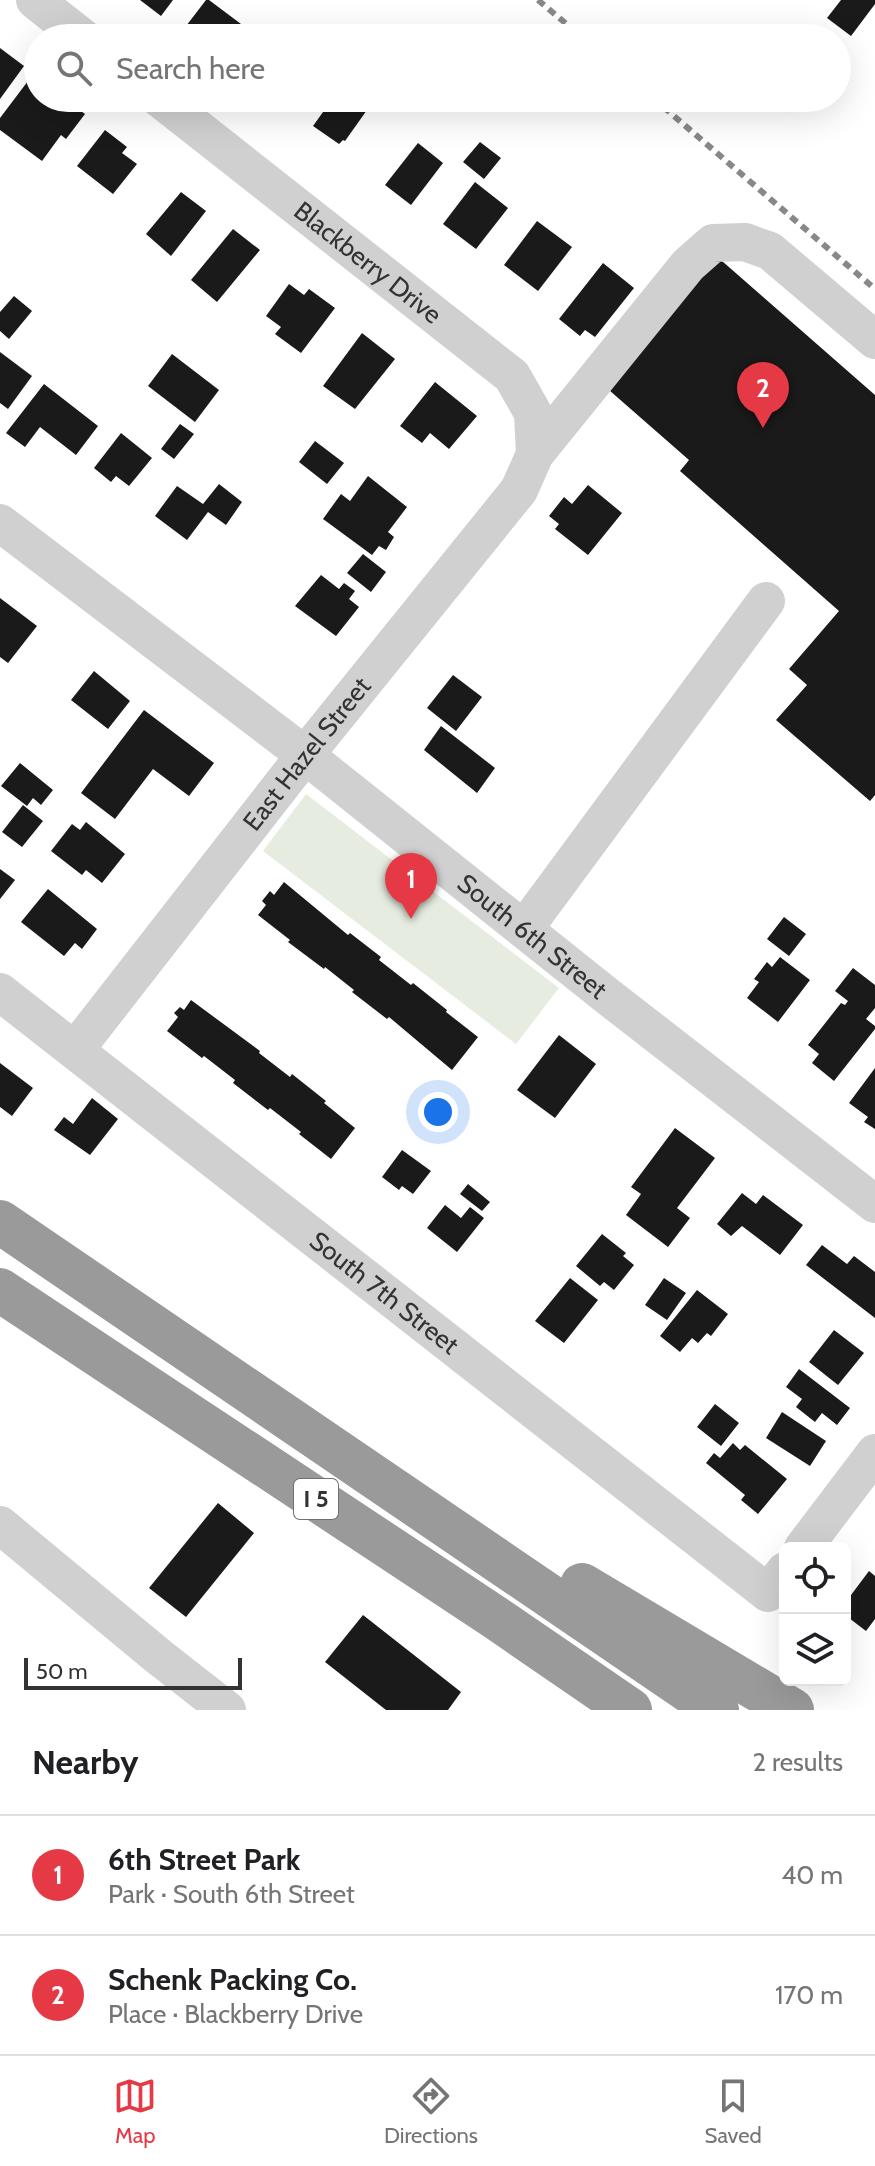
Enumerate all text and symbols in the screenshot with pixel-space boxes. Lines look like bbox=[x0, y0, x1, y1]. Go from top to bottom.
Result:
search box bbox=[24, 24, 851, 112]
icon: search bbox=[52, 46, 96, 90]
text: Search here bbox=[116, 50, 265, 87]
street label: Blackberry Drive bbox=[288, 195, 448, 331]
pin: 2 bbox=[737, 362, 789, 428]
street label: East Hazel Street bbox=[236, 671, 378, 837]
pin: 1 bbox=[385, 853, 437, 919]
street label: South 6th Street bbox=[451, 867, 614, 1006]
your location bbox=[418, 1092, 458, 1132]
street label: South 7th Street bbox=[303, 1225, 465, 1361]
road number: I 5 bbox=[294, 1479, 338, 1519]
map controls bbox=[779, 1542, 851, 1686]
button: locate bbox=[779, 1542, 851, 1614]
button: layers bbox=[779, 1614, 851, 1686]
scale bar bbox=[24, 1654, 242, 1690]
text: 50 m bbox=[36, 1658, 88, 1685]
text: Nearby bbox=[32, 1741, 139, 1783]
text: 2 results bbox=[752, 1746, 843, 1778]
text: 6th Street Park bbox=[108, 1841, 300, 1878]
text: 1 bbox=[53, 1859, 63, 1891]
text: 40 m bbox=[781, 1859, 843, 1891]
text: Park · South 6th Street bbox=[108, 1878, 355, 1910]
text: Schenk Packing Co. bbox=[108, 1961, 357, 1998]
text: 2 bbox=[51, 1979, 65, 2011]
text: 170 m bbox=[775, 1979, 843, 2011]
text: Place · Blackberry Drive bbox=[108, 1998, 363, 2030]
tab: Map bbox=[113, 2074, 157, 2149]
tab: Directions bbox=[384, 2074, 478, 2149]
tab: Saved bbox=[705, 2074, 762, 2149]

